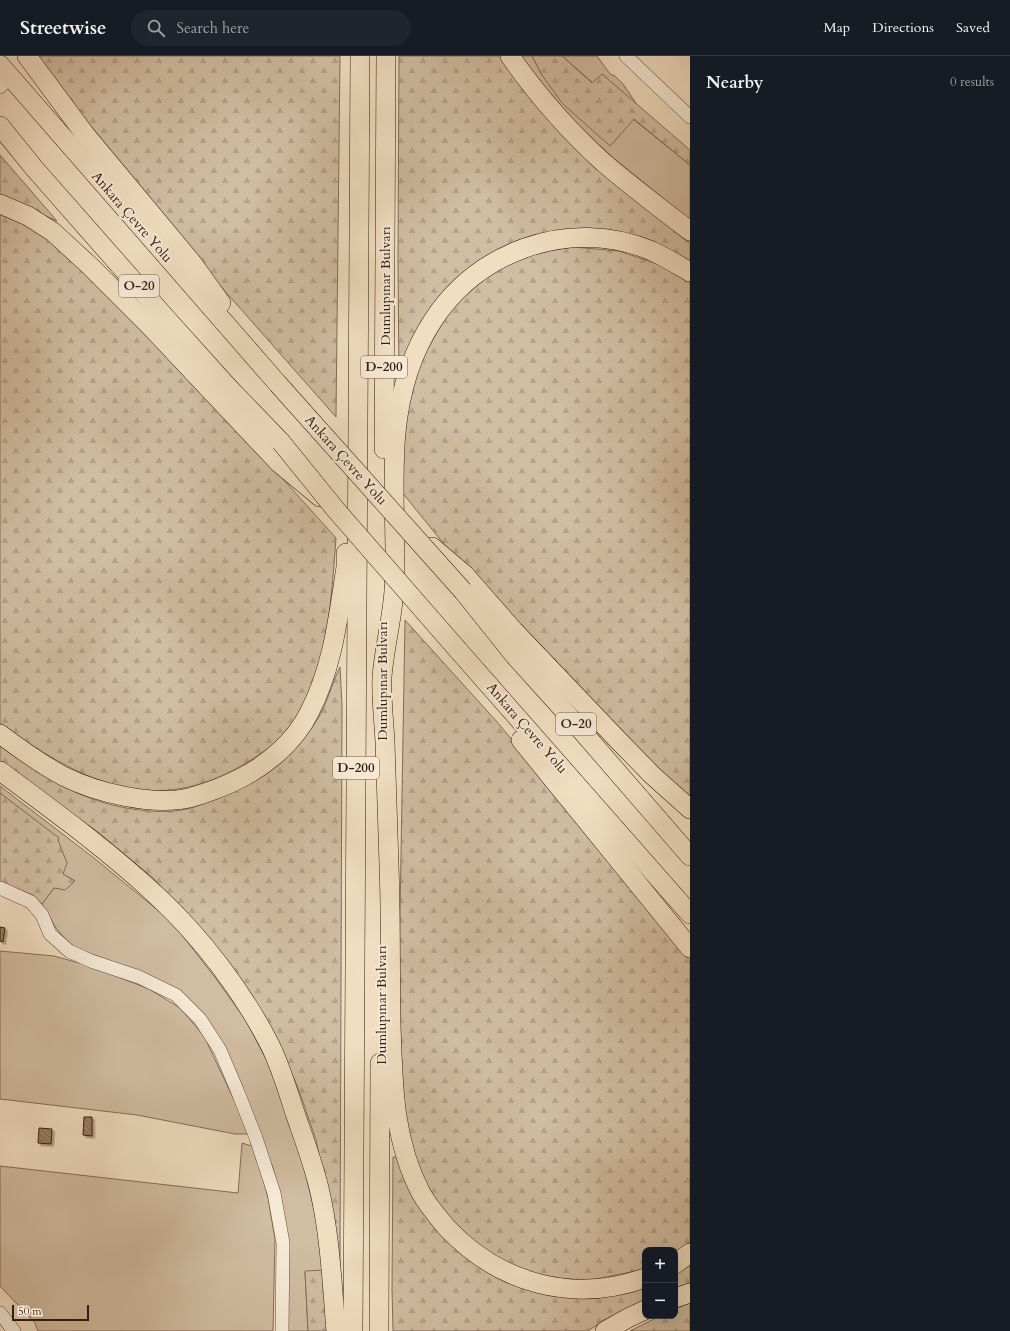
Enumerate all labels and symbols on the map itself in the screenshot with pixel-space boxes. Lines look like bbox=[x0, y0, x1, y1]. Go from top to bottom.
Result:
street label: Ankara Çevre Yolu bbox=[87, 167, 177, 267]
street label: Dumlupınar Bulvarı bbox=[376, 226, 395, 346]
road number: O-20 bbox=[119, 275, 159, 297]
road number: D-200 bbox=[361, 356, 407, 378]
street label: Ankara Çevre Yolu bbox=[300, 411, 392, 509]
street label: Dumlupınar Bulvarı bbox=[373, 621, 392, 741]
street label: Ankara Çevre Yolu bbox=[482, 678, 572, 778]
road number: O-20 bbox=[556, 713, 596, 735]
road number: D-200 bbox=[333, 757, 379, 779]
street label: Dumlupınar Bulvarı bbox=[372, 945, 391, 1065]
scale bar bbox=[12, 1303, 89, 1322]

